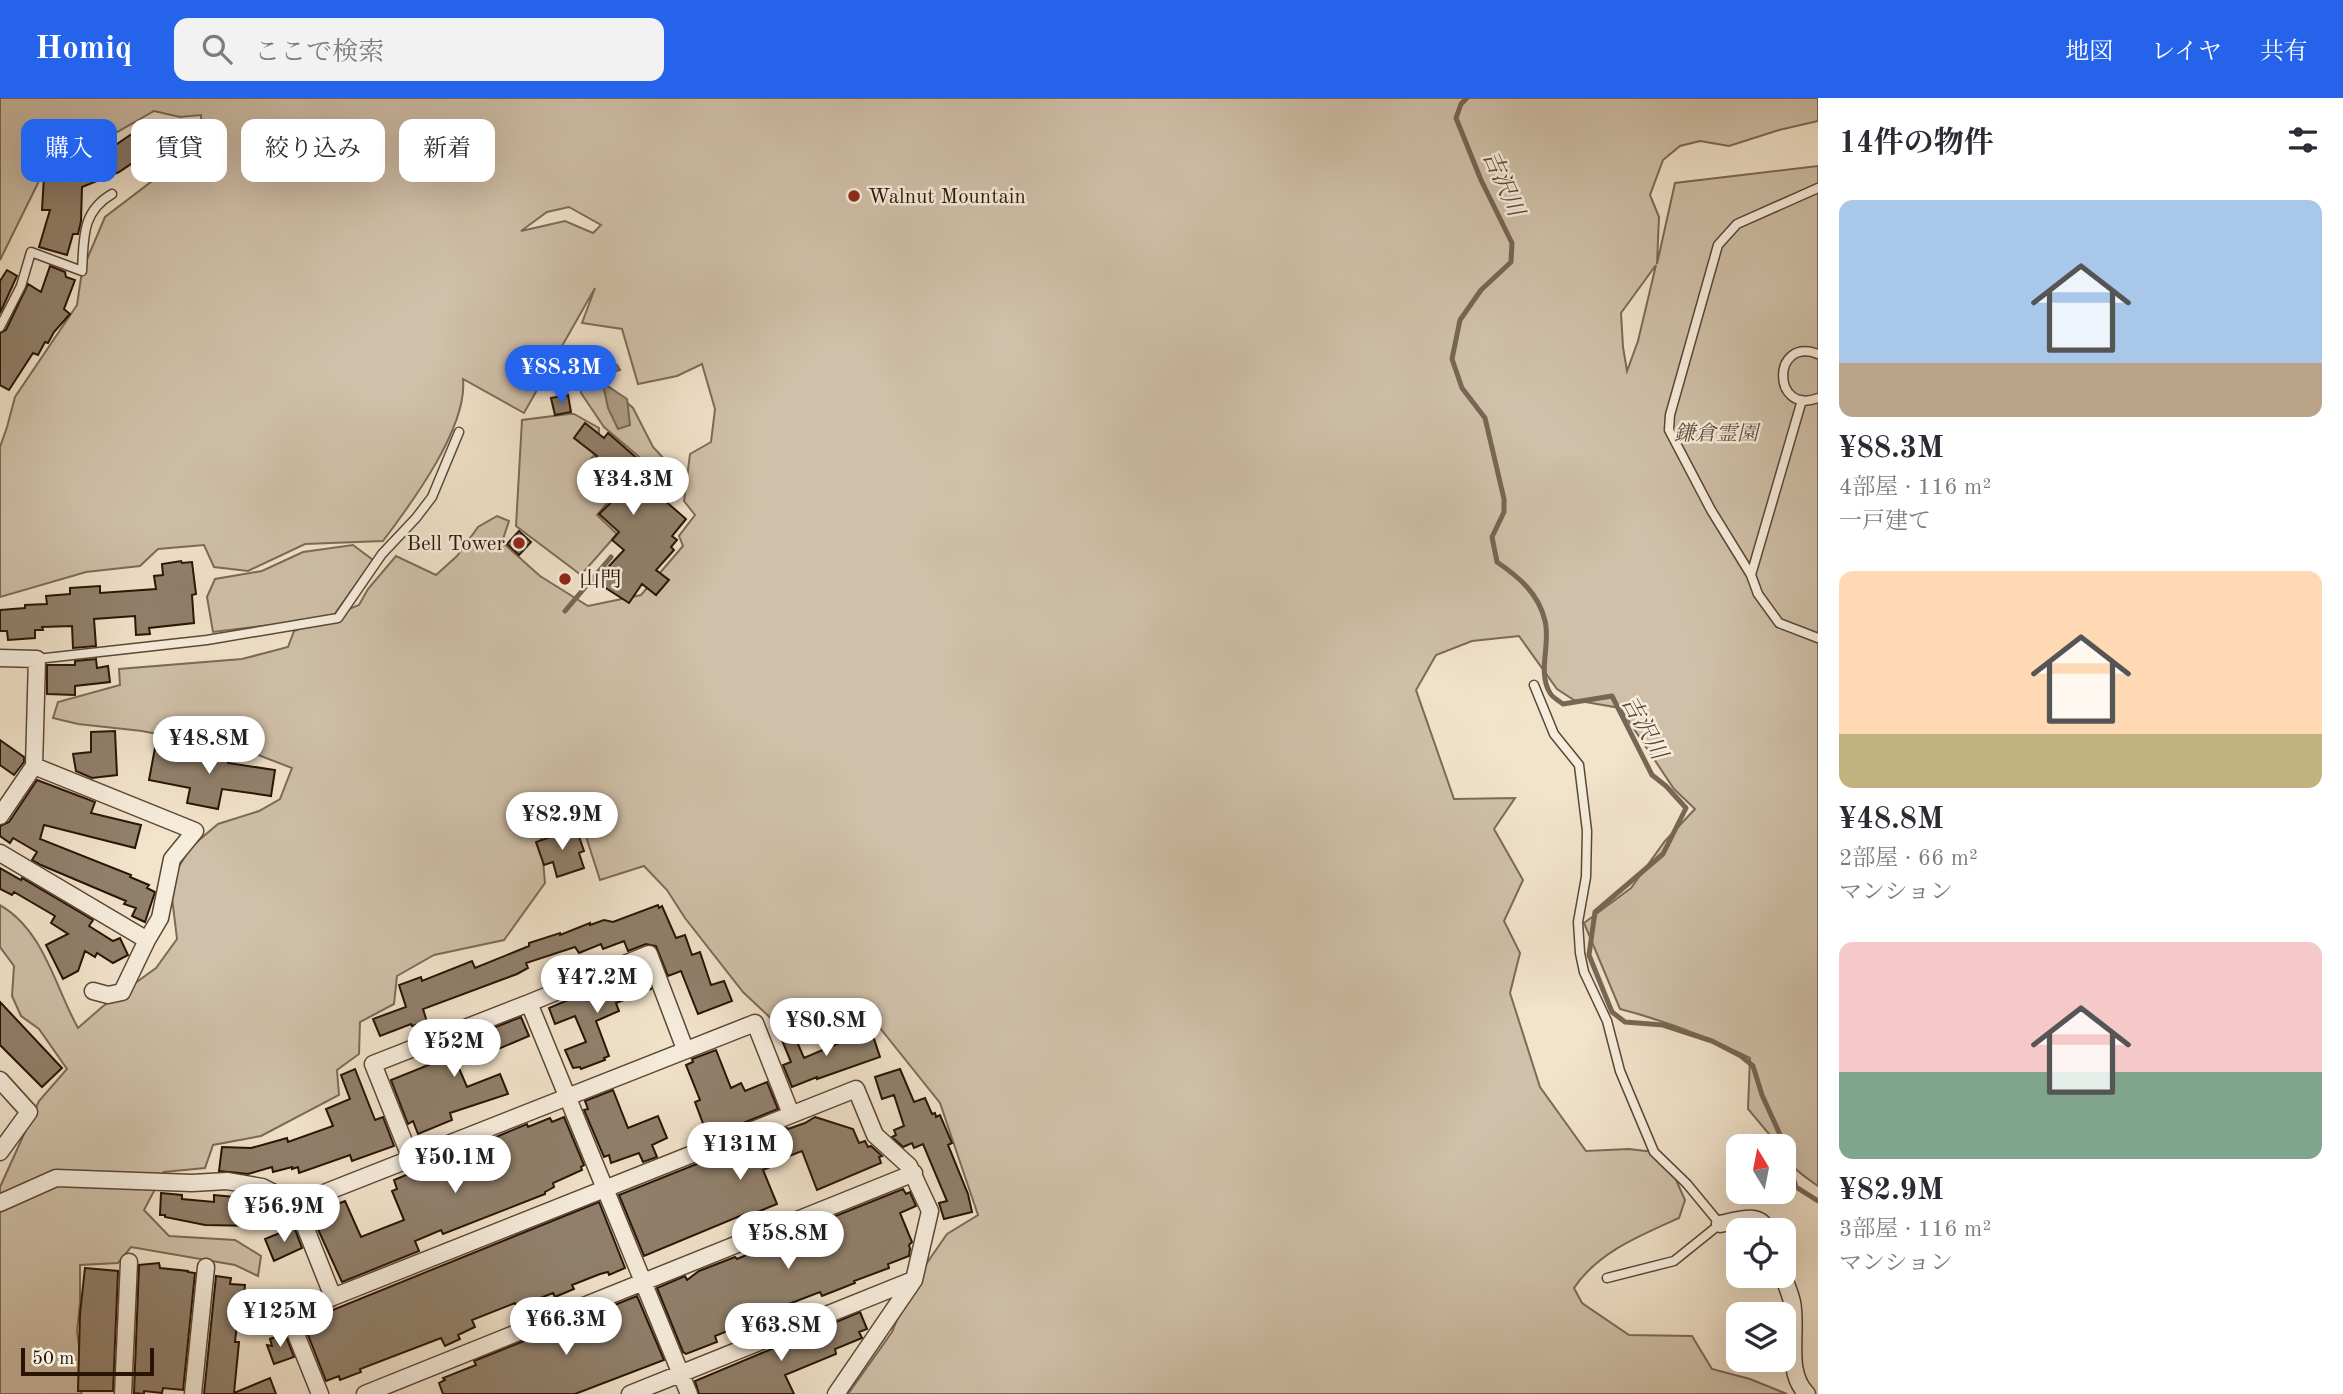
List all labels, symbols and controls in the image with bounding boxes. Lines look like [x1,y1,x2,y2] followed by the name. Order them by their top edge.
[174,18,664,81] search box
[198,30,236,68] icon: search
[35,33,132,66] text: Homiq
[254,40,384,66] text: ここで検索
[2065,41,2113,65] text: 地図
[2151,41,2222,65] text: レイヤ
[2260,41,2308,65] text: 共有
[21,119,117,182] chip: 購入
[131,119,227,182] chip: 賃貸
[241,119,385,182] chip: 絞り込み
[399,119,495,182] chip: 新着
[2284,121,2322,159] icon: filters
[1839,129,1994,159] text: 14件の物件
[1478,147,1530,223] water label: 吉沢川
[868,187,1026,208] place label: Walnut Mountain
[846,188,862,204] marker: Walnut Mountain
[2018,245,2144,371] icon: home
[504,345,618,405] pin: ¥88.3M
[521,356,601,379] text: ¥88.3M
[1674,422,1761,445] park label: 鎌倉霊園
[1839,434,1944,464] text: ¥88.3M
[576,458,690,517] pin: ¥34.3M
[593,468,673,491] text: ¥34.3M
[1839,476,1991,499] text: 4部屋 · 116 m²
[1839,510,1931,533] text: 一戸建て
[406,534,505,555] place label: Bell Tower
[511,535,527,551] marker: Bell Tower
[579,568,621,591] place label: 山門
[557,571,573,587] marker: 山門
[2018,616,2144,742] icon: home
[1617,691,1674,766] water label: 吉沢川
[152,716,266,776] pin: ¥48.8M
[169,727,249,750] text: ¥48.8M
[505,792,619,852] pin: ¥82.9M
[522,803,602,826] text: ¥82.9M
[1839,805,1944,835] text: ¥48.8M
[1839,847,1978,870] text: 2部屋 · 66 m²
[1839,881,1953,904] text: マンション
[540,956,654,1015] pin: ¥47.2M
[557,966,637,989] text: ¥47.2M
[2018,987,2144,1113] icon: home
[769,998,883,1058] pin: ¥80.8M
[786,1009,866,1032] text: ¥80.8M
[413,1020,495,1079] pin: ¥52M
[424,1030,484,1053] text: ¥52M
[691,1122,789,1182] pin: ¥131M
[703,1133,777,1156] text: ¥131M
[1726,1134,1796,1204] north arrow
[1726,1134,1796,1372] map controls
[398,1136,512,1195] pin: ¥50.1M
[415,1146,495,1169] text: ¥50.1M
[1839,1176,1944,1206] text: ¥82.9M
[227,1184,341,1244] pin: ¥56.9M
[244,1195,324,1218] text: ¥56.9M
[731,1212,845,1271] pin: ¥58.8M
[1726,1218,1796,1288] button: locate
[1839,1218,1991,1241] text: 3部屋 · 116 m²
[748,1222,828,1245] text: ¥58.8M
[1839,1252,1953,1275] text: マンション
[231,1290,329,1349] pin: ¥125M
[509,1298,623,1357] pin: ¥66.3M
[243,1300,317,1323] text: ¥125M
[1726,1302,1796,1372] button: layers
[724,1304,838,1363] pin: ¥63.8M
[526,1308,606,1331] text: ¥66.3M
[741,1314,821,1337] text: ¥63.8M
[21,1345,154,1377] scale bar
[32,1350,74,1369] text: 50 m

